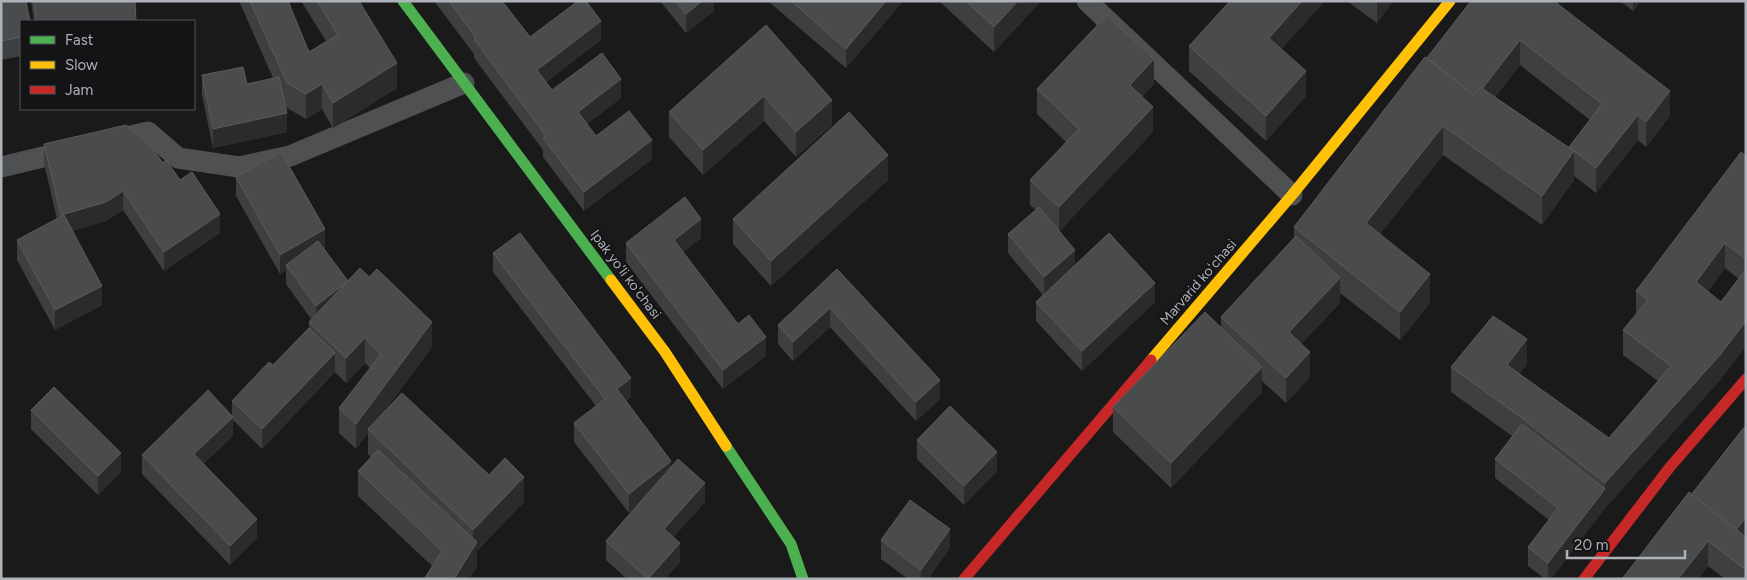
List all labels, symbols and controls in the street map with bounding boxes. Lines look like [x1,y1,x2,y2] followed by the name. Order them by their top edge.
[20,20,195,110] legend
[65,31,94,49] text: Fast
[65,56,98,74] text: Slow
[65,81,93,99] text: Jam
[587,226,665,322] street label: Ipak yo'li ko'chasi
[1157,236,1240,329] street label: Marvarid koʻchasi
[1567,528,1684,560] scale bar
[1574,536,1608,554] text: 20 m

